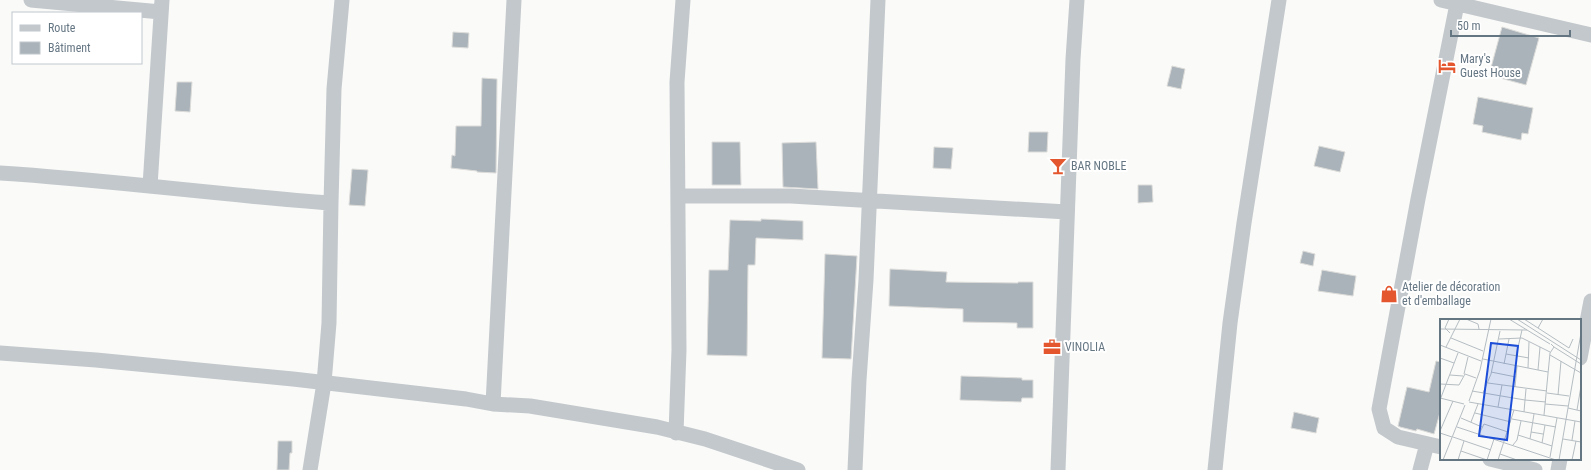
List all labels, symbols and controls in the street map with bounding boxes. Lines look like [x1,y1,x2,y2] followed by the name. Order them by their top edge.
[12,12,142,64] legend
[1451,12,1570,38] scale bar
[1457,19,1481,33] text: 50 m
[48,21,76,35] text: Route
[48,41,91,55] text: Bâtiment
[1460,52,1521,80] place label: Mary's Guest House
[1437,56,1457,76] hotel icon: Mary's Guest House
[1048,156,1068,176] bar icon: BAR NOBLE
[1071,159,1127,173] place label: BAR NOBLE
[1402,280,1501,308] place label: Atelier de décoration et d'emballage
[1379,284,1399,304] shop icon: Atelier de décoration et d'emballage
[1440,319,1581,460] inset map
[1042,337,1062,357] office icon: VINOLIA
[1065,340,1105,354] place label: VINOLIA

